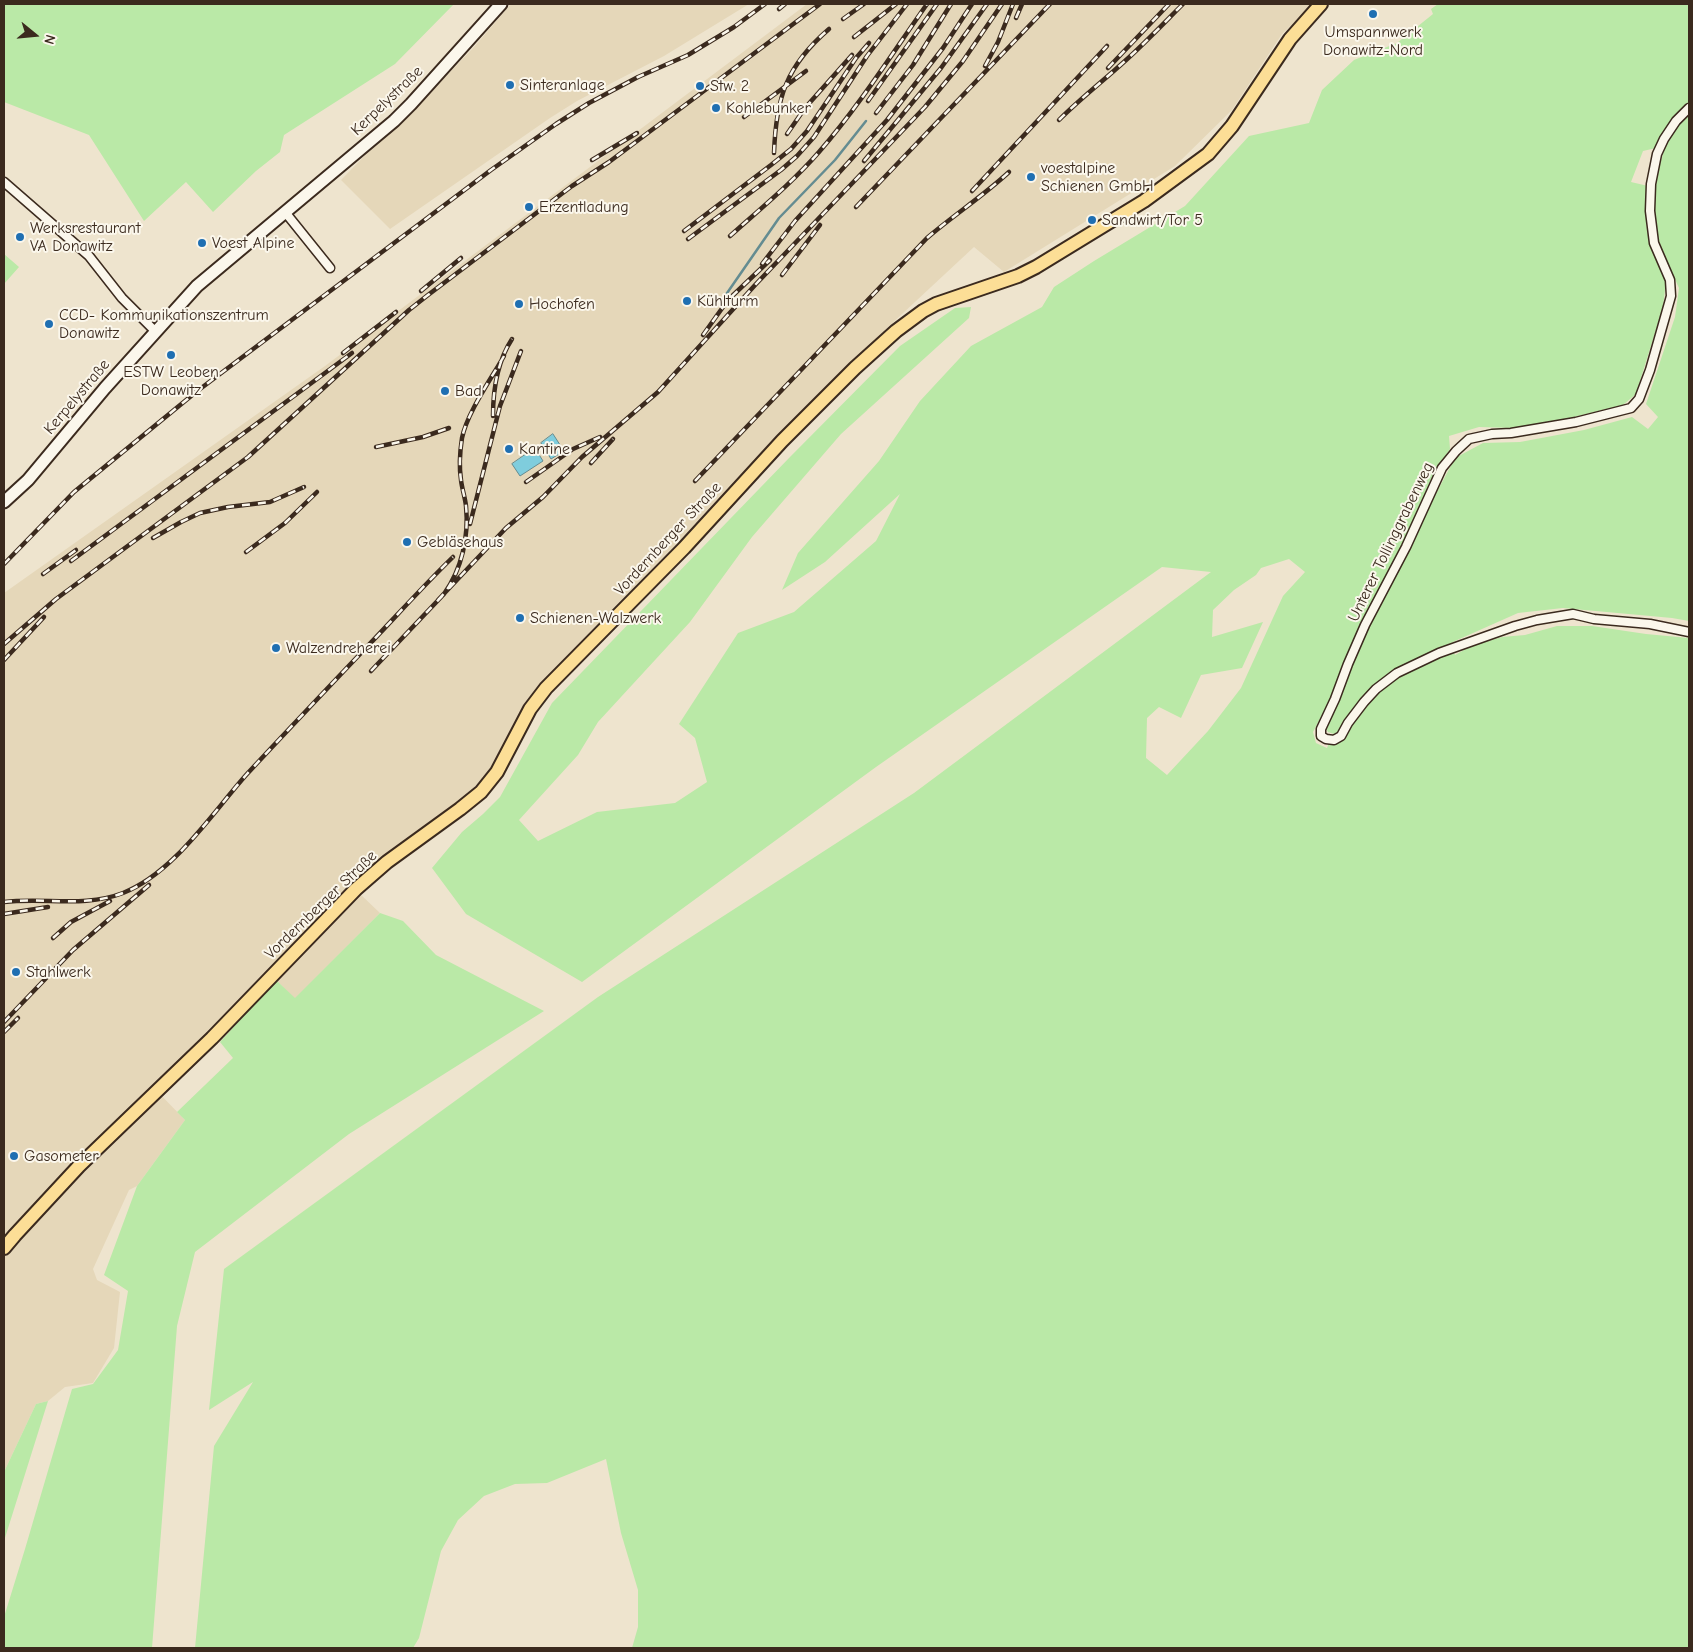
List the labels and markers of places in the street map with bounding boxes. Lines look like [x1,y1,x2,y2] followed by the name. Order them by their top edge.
[1367,8,1379,20] marker: Umspannwerk Donawitz-Nord
[1323,22,1423,60] place label: Umspannwerk Donawitz-Nord
[520,75,605,95] place label: Sinteranlage
[710,76,749,96] place label: Stw. 2
[504,79,516,91] marker: Sinteranlage
[694,80,706,92] marker: Stw. 2
[726,98,811,118] place label: Kohlebunker
[710,102,722,114] marker: Kohlebunker
[1041,158,1154,196] place label: voestalpine Schienen GmbH
[1025,171,1037,183] marker: voestalpine Schienen GmbH
[539,197,629,217] place label: Erzentladung
[523,201,535,213] marker: Erzentladung
[1102,210,1203,230] place label: Sandwirt/Tor 5
[1086,214,1098,226] marker: Sandwirt/Tor 5
[30,218,141,256] place label: Werksrestaurant VA Donawitz
[14,231,26,243] marker: Werksrestaurant VA Donawitz
[212,233,294,253] place label: Voest Alpine
[196,237,208,249] marker: Voest Alpine
[697,291,759,311] place label: Kühlturm
[529,294,595,314] place label: Hochofen
[681,295,693,307] marker: Kühlturm
[513,298,525,310] marker: Hochofen
[59,305,269,343] place label: CCD- Kommunikationszentrum Donawitz
[43,318,55,330] marker: CCD- Kommunikationszentrum Donawitz
[165,349,177,361] marker: ESTW Leoben Donawitz
[123,362,219,400] place label: ESTW Leoben Donawitz
[455,381,482,401] place label: Bad
[439,385,451,397] marker: Bad
[519,439,570,459] place label: Kantine
[503,443,515,455] marker: Kantine
[417,532,503,552] place label: Gebläsehaus
[401,536,413,548] marker: Gebläsehaus
[530,608,661,628] place label: Schienen-Walzwerk
[514,612,526,624] marker: Schienen-Walzwerk
[286,638,391,658] place label: Walzendreherei
[270,642,282,654] marker: Walzendreherei
[26,962,91,982] place label: Stahlwerk
[10,966,22,978] marker: Stahlwerk
[24,1146,99,1166] place label: Gasometer
[8,1150,20,1162] marker: Gasometer

